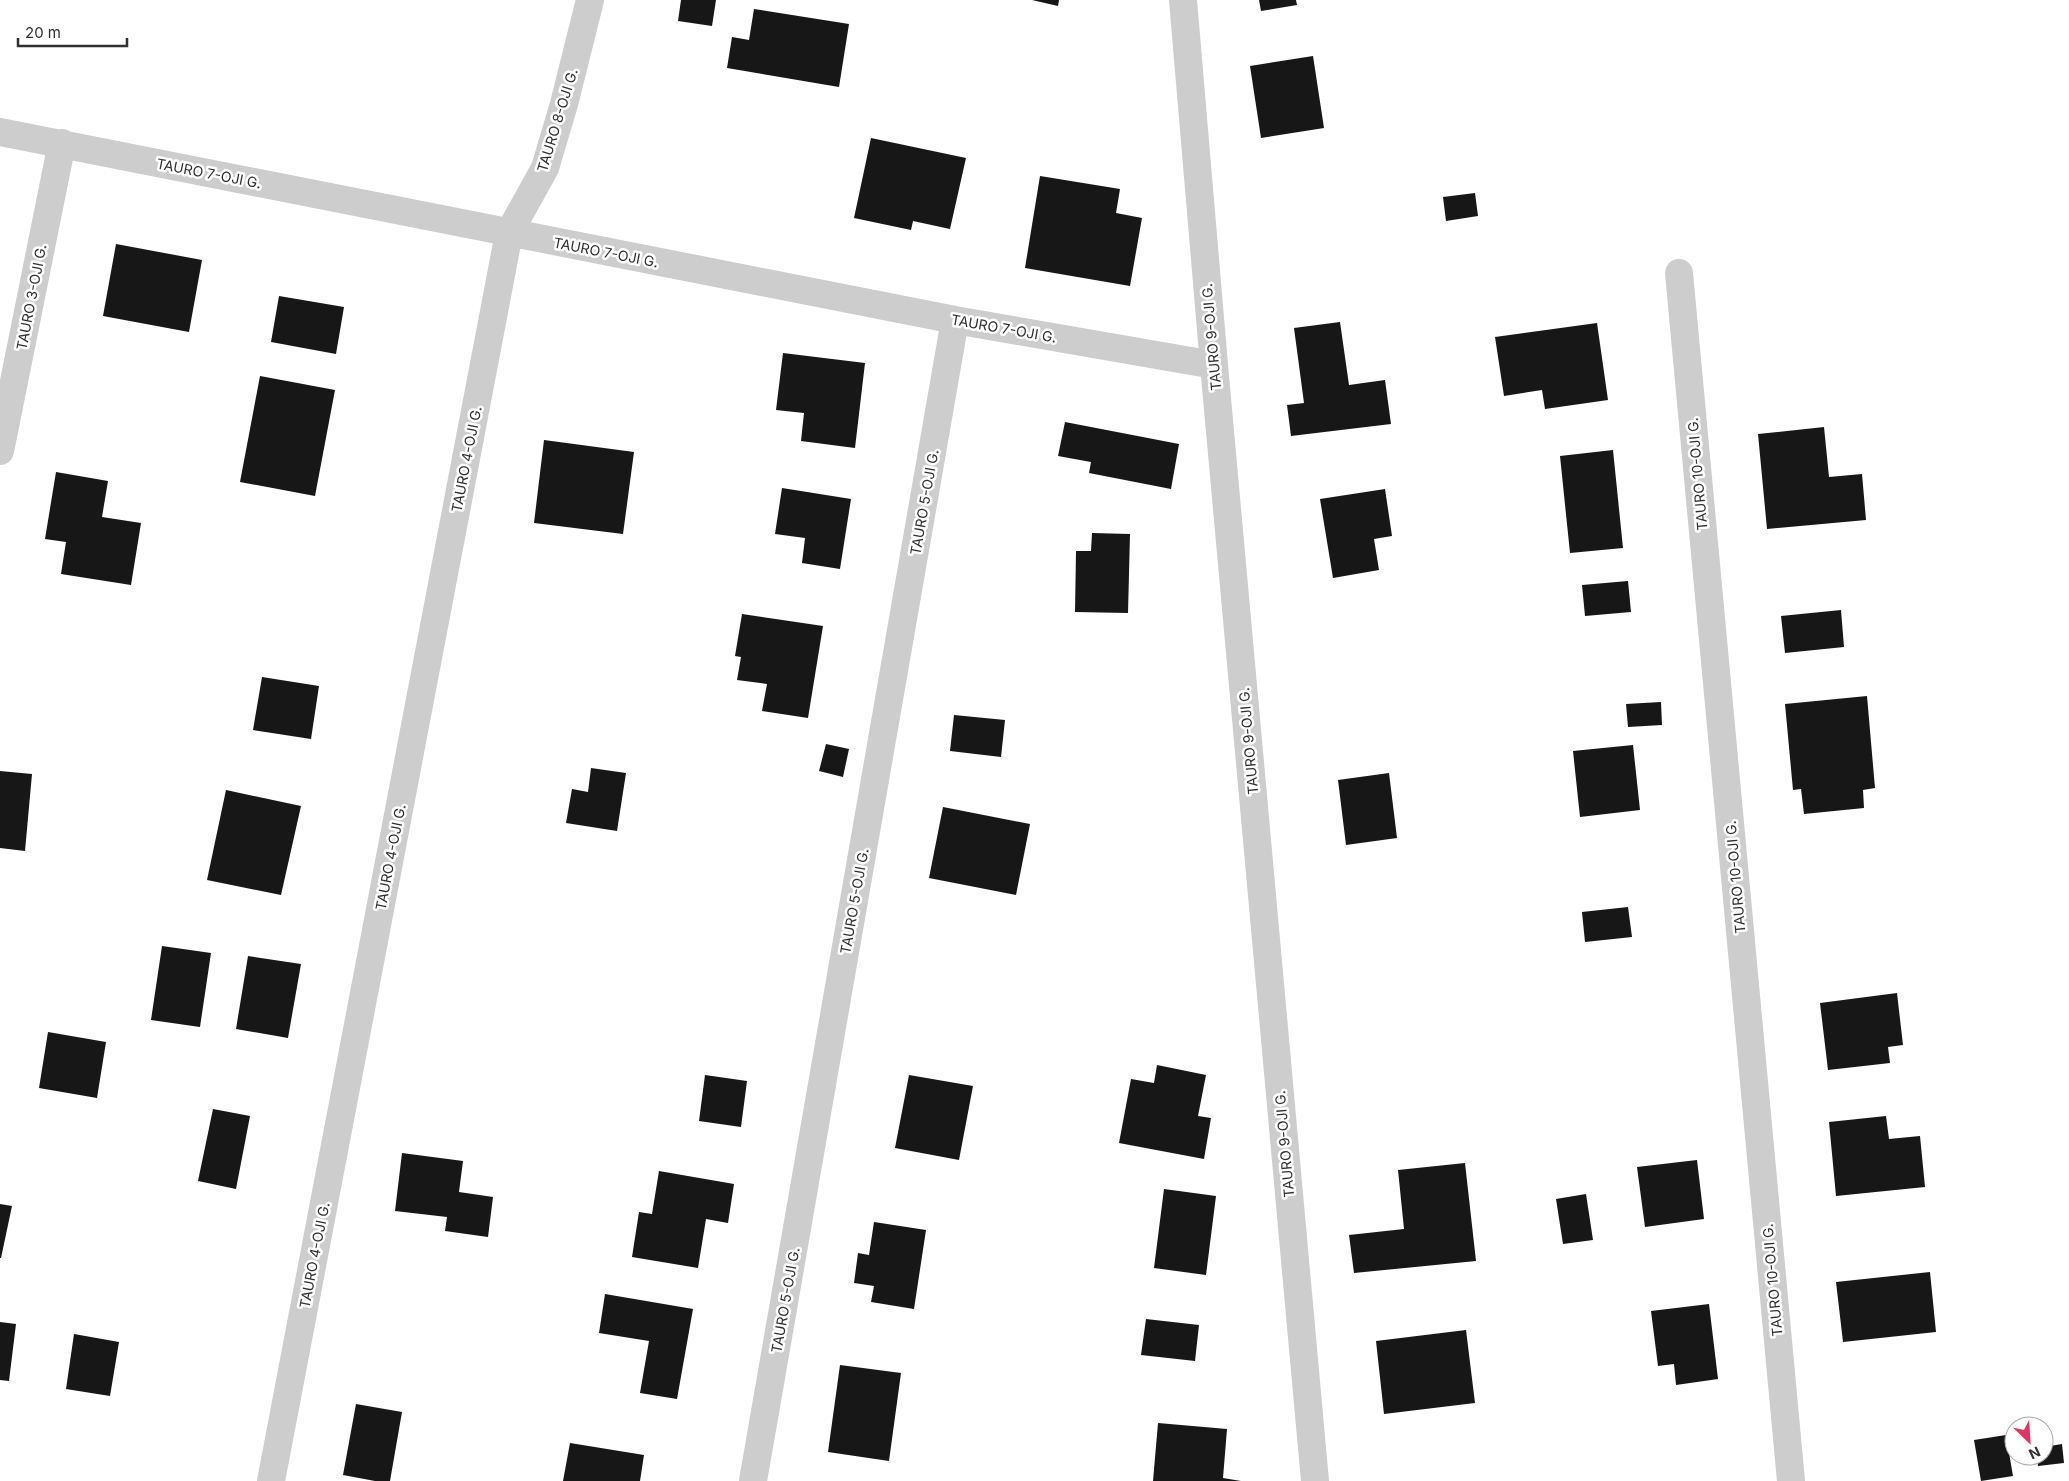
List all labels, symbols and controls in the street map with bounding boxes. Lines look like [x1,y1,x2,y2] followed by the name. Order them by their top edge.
[18,15,126,47] scale bar
[25,23,61,42] text: 20 m
[533,66,581,174] street label: TAURO 8-OJI G.
[155,154,263,192] street label: TAURO 7-OJI G.
[552,233,660,271] street label: TAURO 7-OJI G.
[12,243,50,351] street label: TAURO 3-OJI G.
[1198,283,1224,391] street label: TAURO 9-OJI G.
[950,310,1058,346] street label: TAURO 7-OJI G.
[447,405,485,513] street label: TAURO 4-OJI G.
[1684,417,1710,531] street label: TAURO 10-OJI G.
[906,448,942,556] street label: TAURO 5-OJI G.
[1235,687,1261,795] street label: TAURO 9-OJI G.
[371,803,409,911] street label: TAURO 4-OJI G.
[1722,820,1748,934] street label: TAURO 10-OJI G.
[836,847,872,955] street label: TAURO 5-OJI G.
[1271,1090,1297,1198] street label: TAURO 9-OJI G.
[295,1201,333,1309] street label: TAURO 4-OJI G.
[1759,1223,1785,1337] street label: TAURO 10-OJI G.
[767,1246,803,1354] street label: TAURO 5-OJI G.
[2004,1416,2054,1466] north arrow
[2026,1443,2043,1463] text: N

